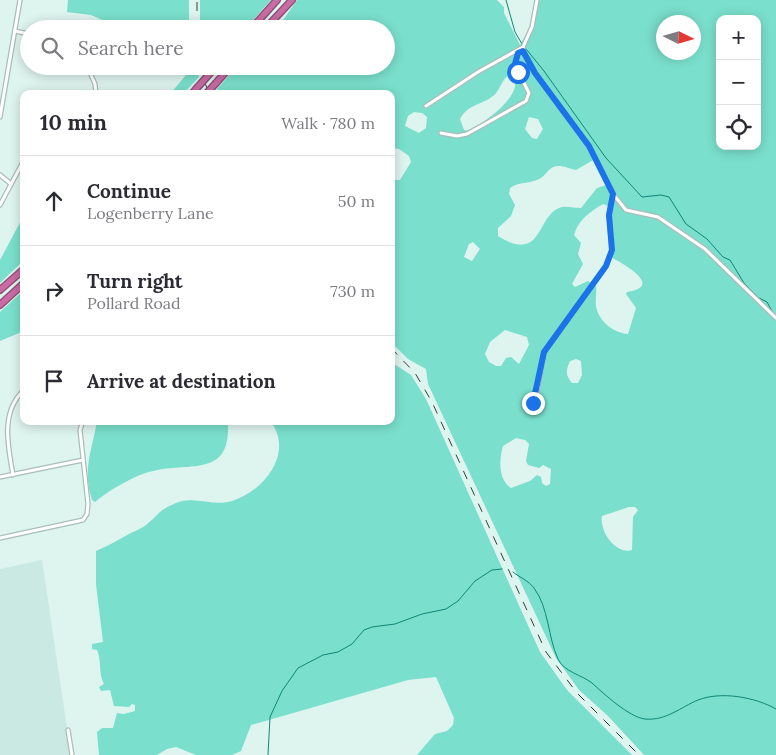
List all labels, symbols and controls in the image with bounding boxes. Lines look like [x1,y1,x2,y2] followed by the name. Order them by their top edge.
[656,15,701,60] north arrow
[716,15,761,150] map controls
[716,15,761,60] button: +
[20,20,395,75] search box
[38,34,66,62] icon: search
[78,36,184,60] text: Search here
[716,60,761,105] button: −
[507,61,530,84] route start
[716,105,761,150] button: locate
[40,109,107,136] text: 10 min
[281,113,375,133] text: Walk · 780 m
[87,179,171,203] text: Continue
[40,187,68,215] icon: ahead
[338,191,375,211] text: 50 m
[87,203,214,223] text: Logenberry Lane
[87,269,183,293] text: Turn right
[40,277,68,305] icon: right
[330,281,375,301] text: 730 m
[87,293,181,313] text: Pollard Road
[40,367,68,395] icon: arrive
[87,369,276,393] text: Arrive at destination
[522,392,545,415] route end

